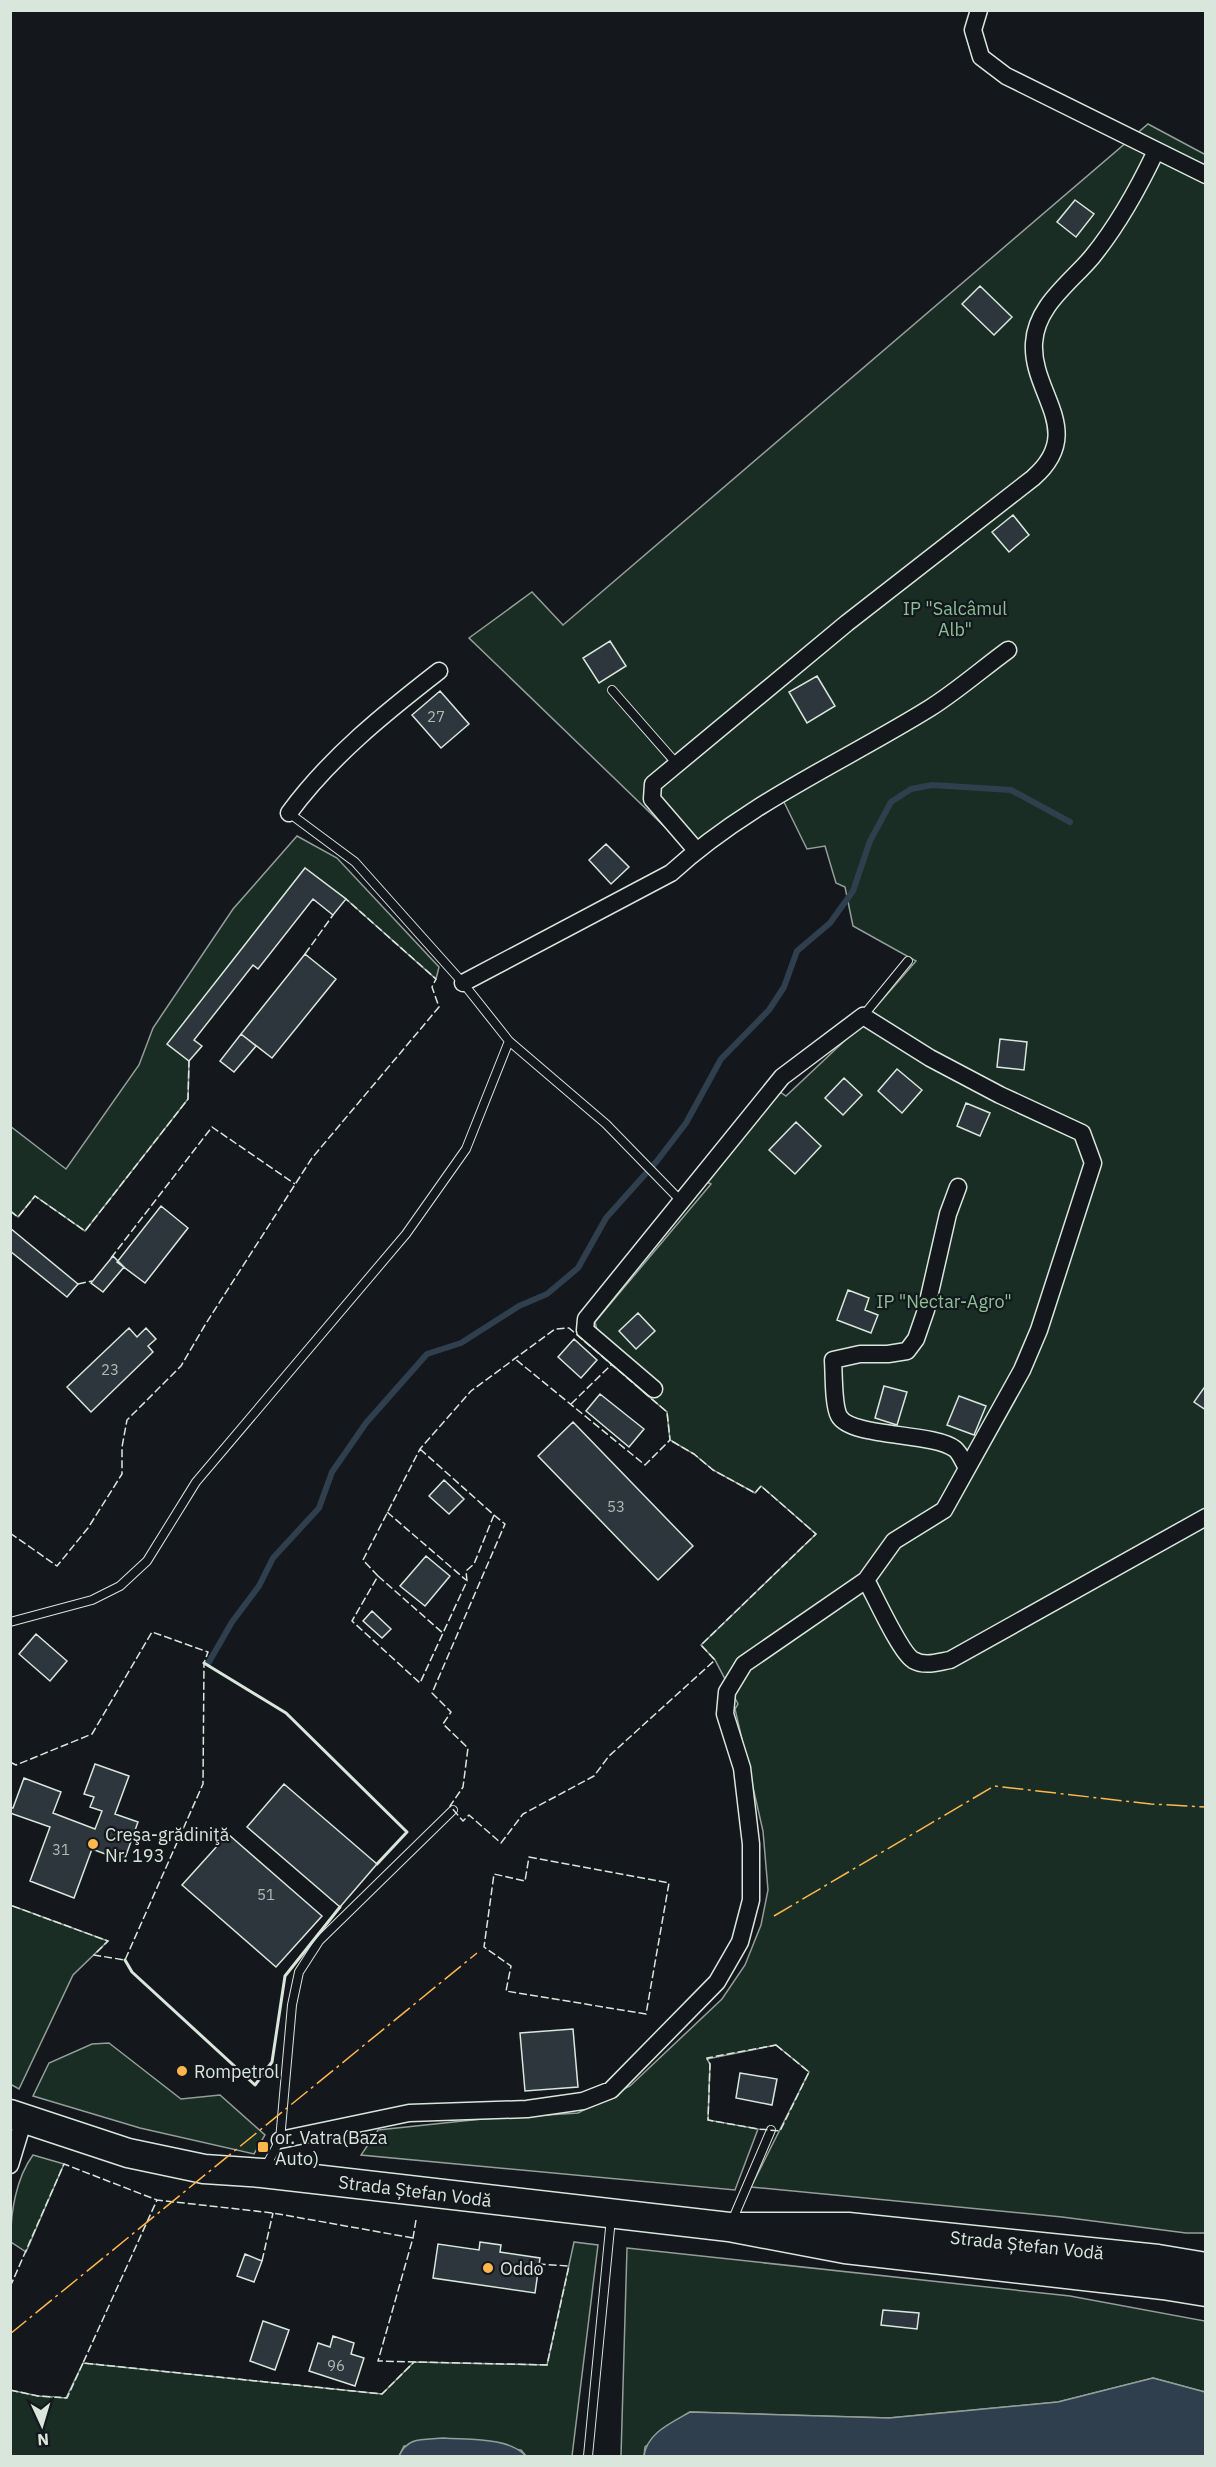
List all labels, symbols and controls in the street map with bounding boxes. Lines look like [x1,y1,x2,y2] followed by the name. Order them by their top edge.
[903,597,1007,641] park label: IP "Salcâmul Alb"
[427,707,445,726] house number: 27
[876,1290,1012,1313] park label: IP "Nectar-Agro"
[101,1360,119,1379] house number: 23
[607,1497,625,1516] house number: 53
[105,1823,230,1867] place label: Creşa-grădiniţă Nr. 193
[86,1837,100,1851] marker: Creşa-grădiniţă Nr. 193
[52,1840,70,1859] house number: 31
[257,1885,275,1904] house number: 51
[194,2060,279,2083] place label: Rompetrol
[175,2064,189,2078] marker: Rompetrol
[275,2126,388,2170] place label: or. Vatra(Baza Auto)
[256,2140,270,2154] marker: or. Vatra(Baza Auto)
[337,2170,493,2212] street label: Strada Ștefan Vodă
[949,2225,1105,2265] street label: Strada Ștefan Vodă
[500,2257,544,2280] place label: Oddo
[481,2261,495,2275] marker: Oddo
[327,2356,345,2375] house number: 96
[12,2395,72,2455] north arrow
[37,2430,50,2450] text: N

